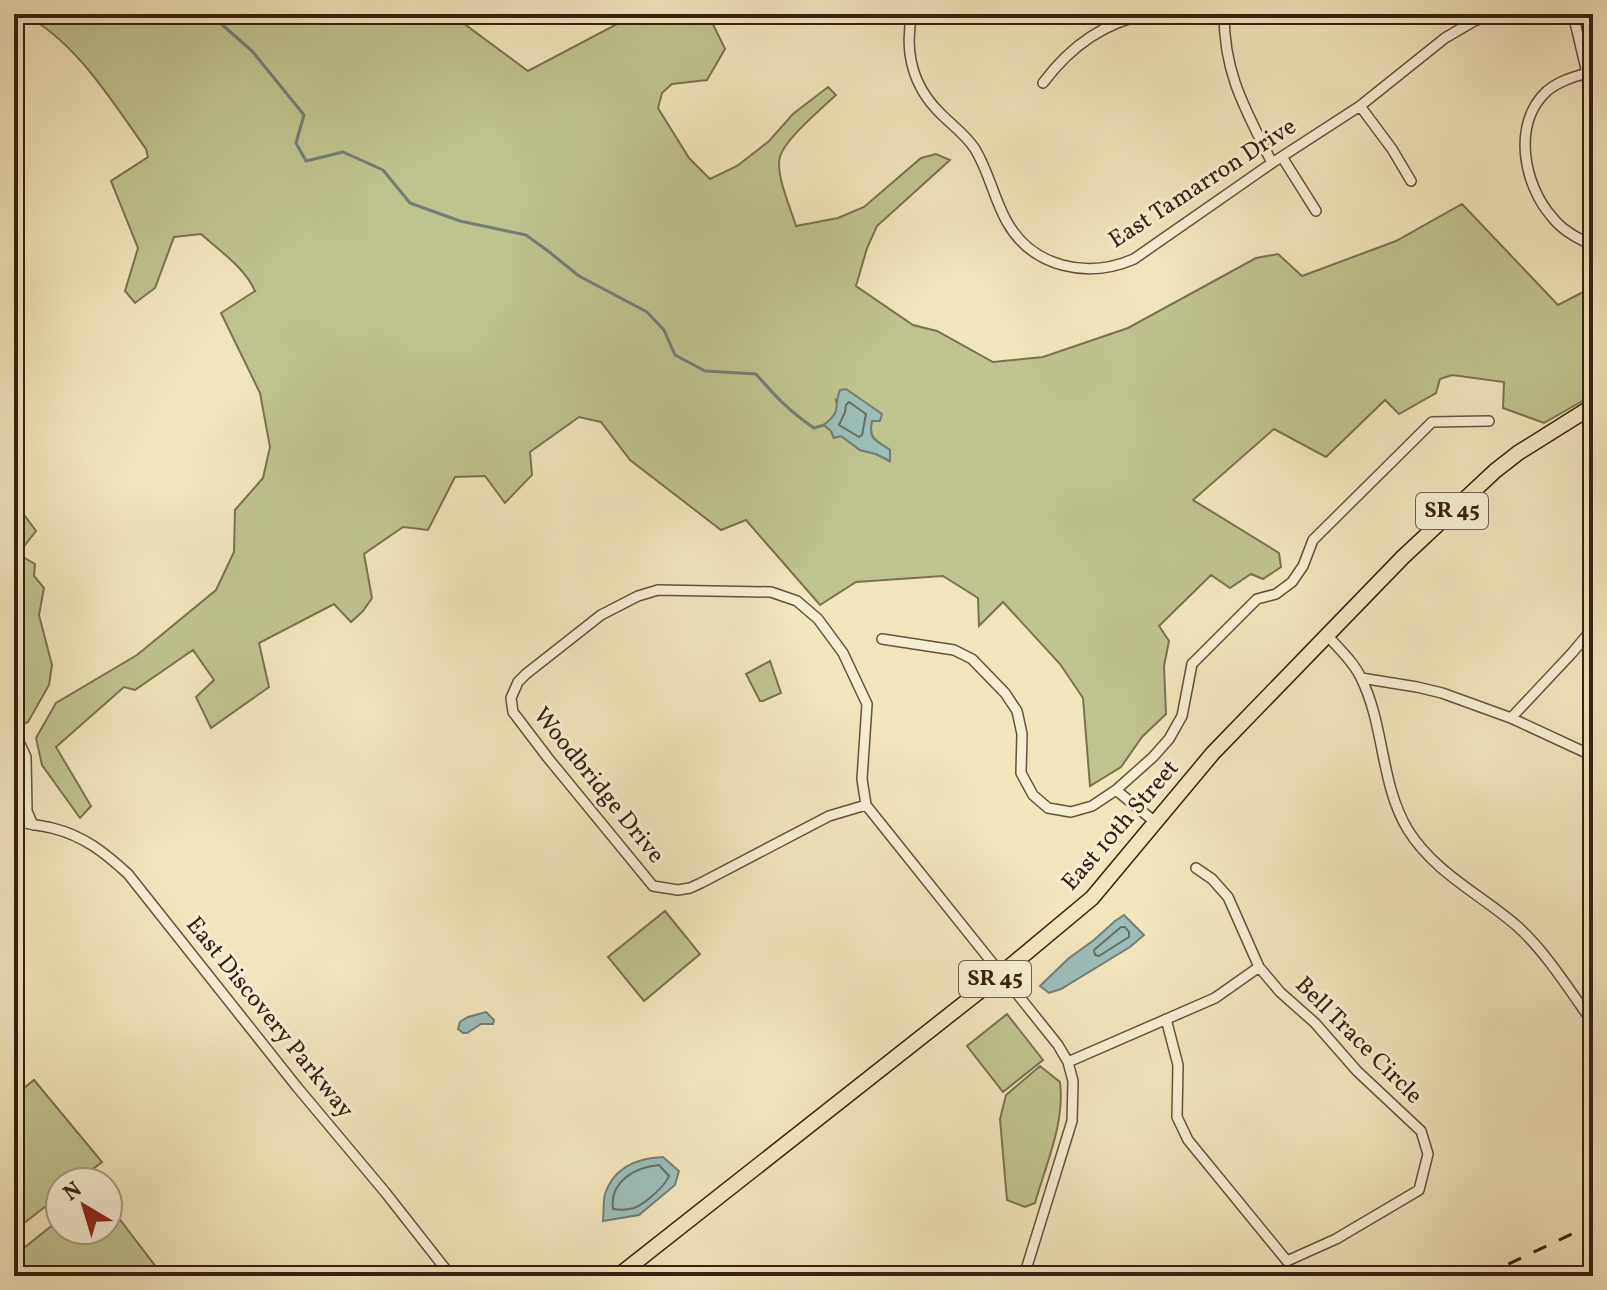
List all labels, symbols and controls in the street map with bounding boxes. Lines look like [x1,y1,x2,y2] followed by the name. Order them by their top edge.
[1103,111,1303,257] street label: East Tamarron Drive
[1416,493,1488,529] road number: SR 45
[524,701,672,871] street label: Woodbridge Drive
[1054,753,1188,899] street label: East 10th Street
[177,910,361,1126] street label: East Discovery Parkway
[959,961,1031,997] road number: SR 45
[1286,969,1430,1113] street label: Bell Trace Circle
[44,1166,124,1246] north arrow
[57,1175,89,1209] text: N

